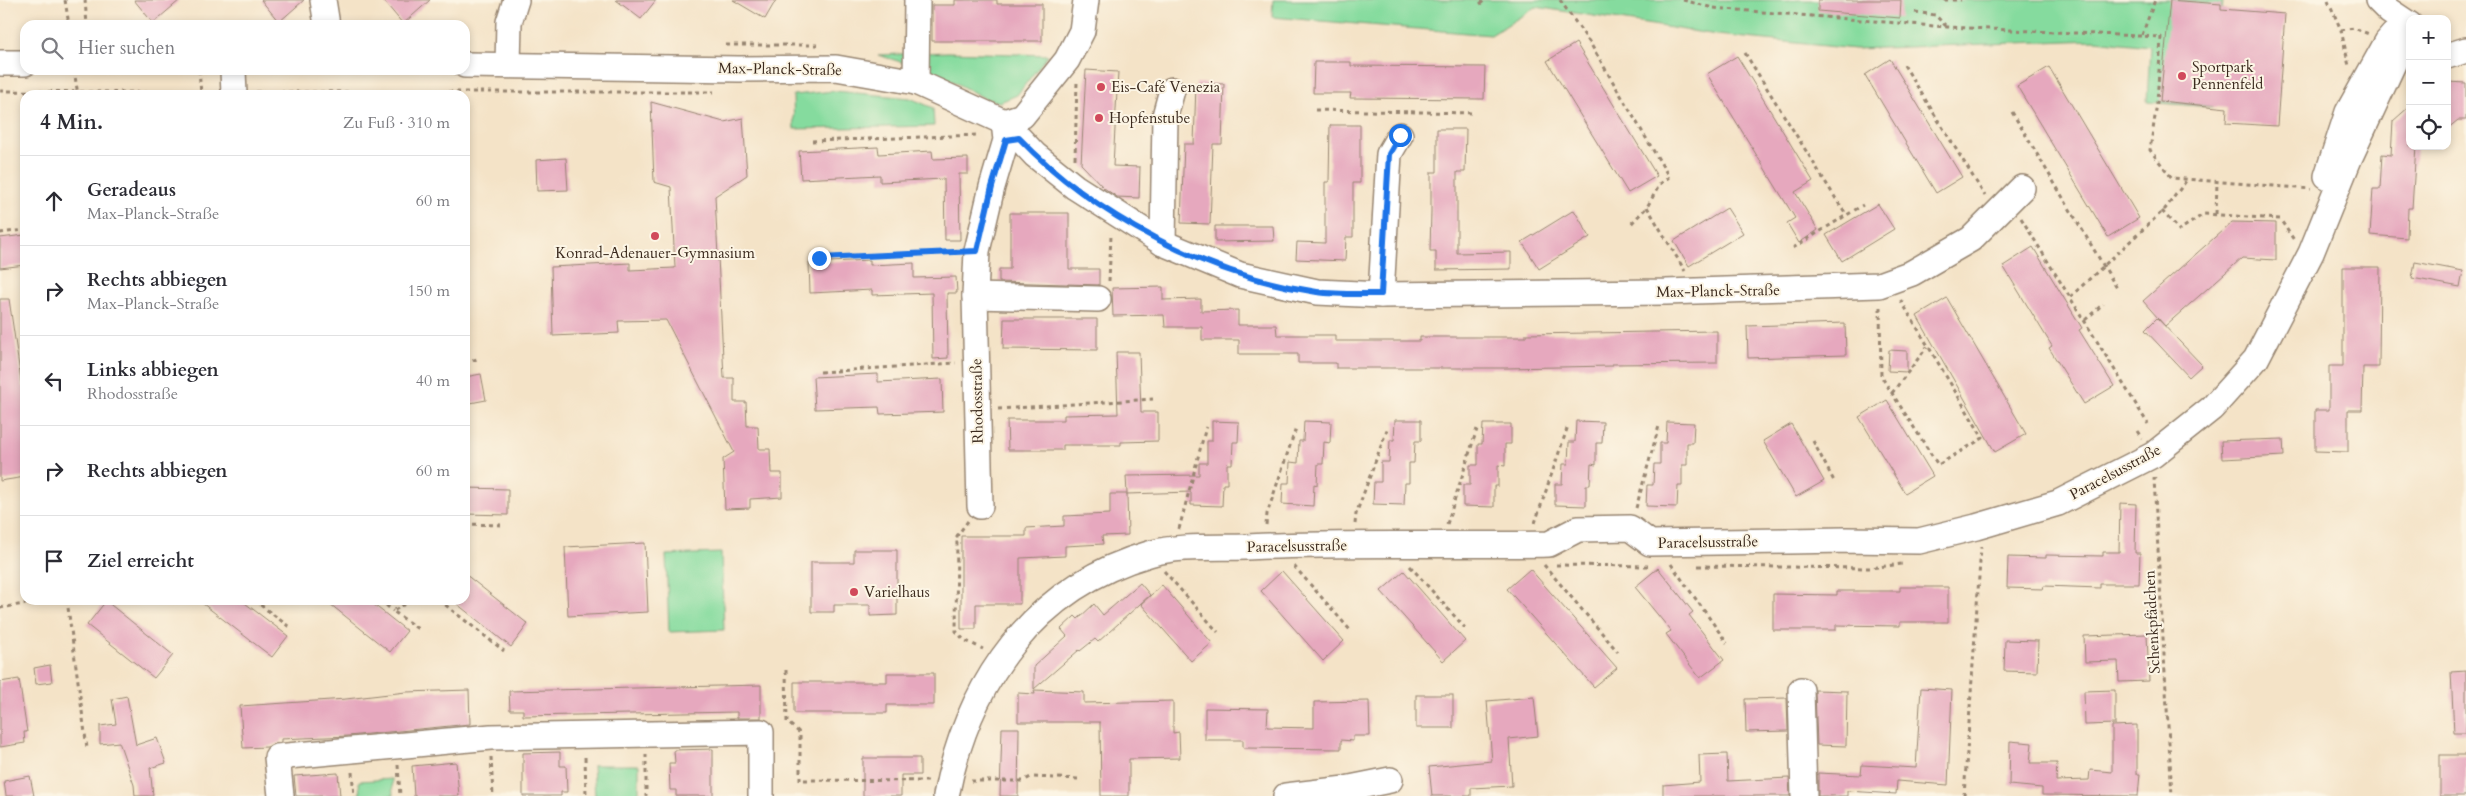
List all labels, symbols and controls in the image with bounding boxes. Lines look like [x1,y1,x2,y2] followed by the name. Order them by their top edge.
[2406,15,2451,150] map controls
[2406,15,2451,60] button: +
[20,20,470,75] search box
[38,34,66,62] icon: search
[78,35,175,61] text: Hier suchen
[2192,57,2263,94] place label: Sportpark Pennenfeld
[718,58,842,80] street label: Max-Planck-Straße
[2406,60,2451,105] button: −
[2176,70,2188,82] marker: Sportpark Pennenfeld
[1111,77,1221,97] place label: Eis-Café Venezia
[1095,81,1107,93] marker: Eis-Café Venezia
[2406,105,2451,150] button: locate
[40,108,103,137] text: 4 Min.
[1109,108,1191,128] place label: Hopfenstube
[343,112,450,134] text: Zu Fuß · 310 m
[1093,112,1105,124] marker: Hopfenstube
[1389,124,1412,147] route start
[87,177,176,203] text: Geradeaus
[40,187,68,215] icon: ahead
[416,190,450,212] text: 60 m
[87,203,219,225] text: Max-Planck-Straße
[649,230,661,242] marker: Konrad-Adenauer-Gymnasium
[555,243,755,263] place label: Konrad-Adenauer-Gymnasium
[808,247,831,270] route end
[87,267,228,293] text: Rechts abbiegen
[40,277,68,305] icon: right
[408,280,450,302] text: 150 m
[1656,280,1780,302] street label: Max-Planck-Straße
[87,293,219,315] text: Max-Planck-Straße
[87,357,219,383] text: Links abbiegen
[966,358,988,444] street label: Rhodosstraße
[40,367,68,395] icon: left
[416,370,450,392] text: 40 m
[87,383,178,405] text: Rhodosstraße
[2066,439,2164,504] street label: Paracelsusstraße
[40,457,68,485] icon: right
[87,458,228,484] text: Rechts abbiegen
[416,460,450,482] text: 60 m
[1658,531,1759,553] street label: Paracelsusstraße
[1247,535,1348,557] street label: Paracelsusstraße
[40,547,68,575] icon: arrive
[87,548,194,574] text: Ziel erreicht
[2139,569,2165,674] street label: Schenkpfädchen
[864,582,930,602] place label: Varielhaus
[848,586,860,598] marker: Varielhaus

